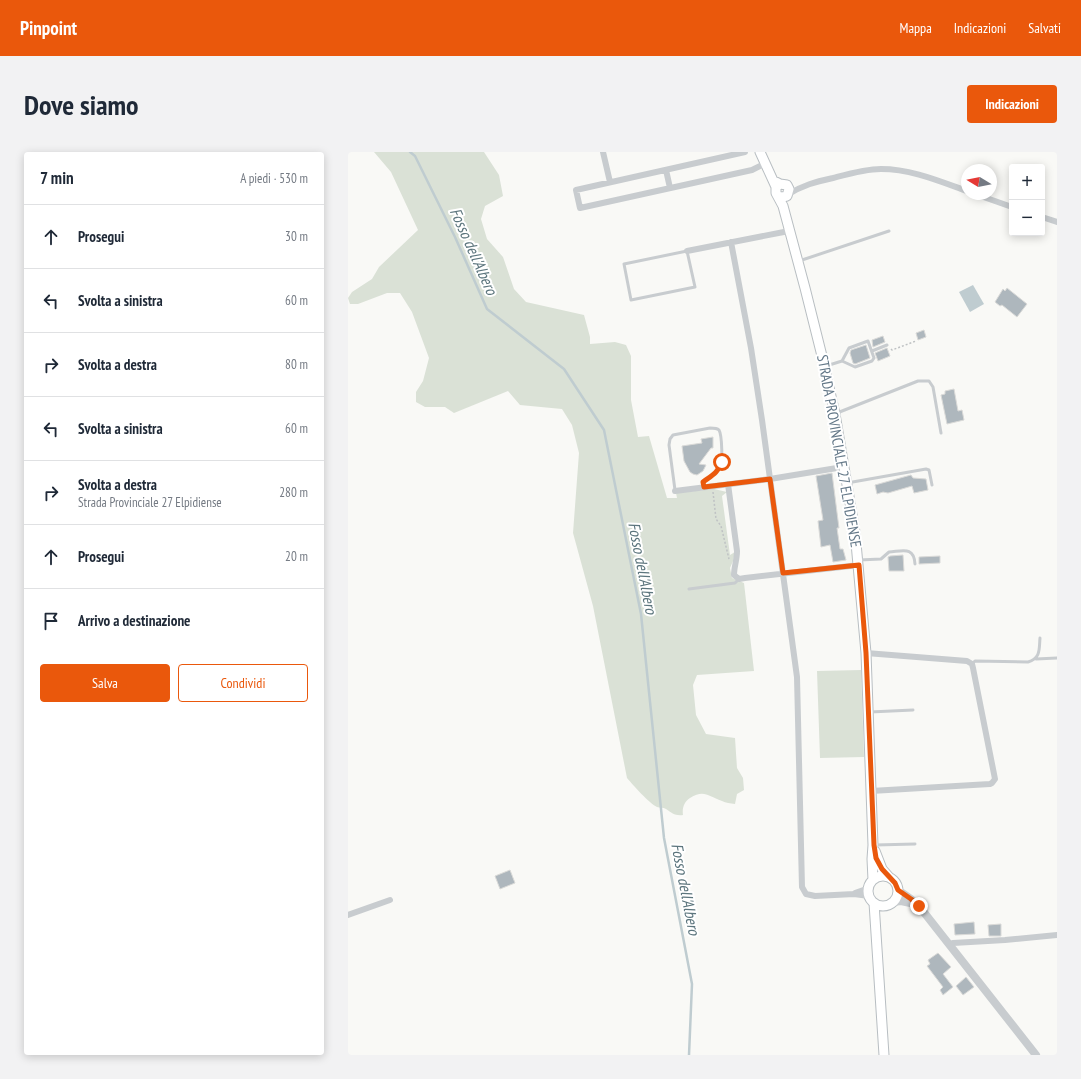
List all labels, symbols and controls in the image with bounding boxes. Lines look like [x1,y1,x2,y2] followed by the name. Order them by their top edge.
[20,16,77,40] text: Pinpoint
[900,19,932,37] text: Mappa
[954,19,1006,37] text: Indicazioni
[1028,19,1061,37] text: Salvati
[967,85,1057,123] button: Indicazioni
[24,86,139,123] text: Dove siamo
[961,164,997,200] north arrow
[1009,164,1045,236] map controls
[1009,164,1045,200] button: +
[40,167,74,189] text: 7 min
[240,170,308,187] text: A piedi · 530 m
[1009,200,1045,236] button: −
[446,204,503,299] water label: Fosso dell'Albero
[40,226,62,248] icon: ahead
[78,227,124,246] text: Prosegui
[285,228,308,245] text: 30 m
[40,290,62,312] icon: left
[78,291,163,310] text: Svolta a sinistra
[285,292,308,309] text: 60 m
[813,353,866,549] street label: STRADA PROVINCIALE 27 ELPIDIENSE
[40,354,62,376] icon: right
[78,355,157,374] text: Svolta a destra
[285,356,308,373] text: 80 m
[40,418,62,440] icon: left
[78,419,163,438] text: Svolta a sinistra
[285,420,308,437] text: 60 m
[713,453,731,471] route start
[78,475,157,494] text: Svolta a destra
[40,482,62,504] icon: right
[279,484,308,501] text: 280 m
[78,494,222,511] text: Strada Provinciale 27 Elpidiense
[624,520,662,617] water label: Fosso dell'Albero
[40,546,62,568] icon: ahead
[78,547,124,566] text: Prosegui
[285,548,308,565] text: 20 m
[40,610,62,632] icon: arrive
[78,611,191,630] text: Arrivo a destinazione
[40,664,170,702] button: Salva
[178,664,308,702] button: Condividi
[667,841,705,938] water label: Fosso dell'Albero
[910,897,928,915] route end

